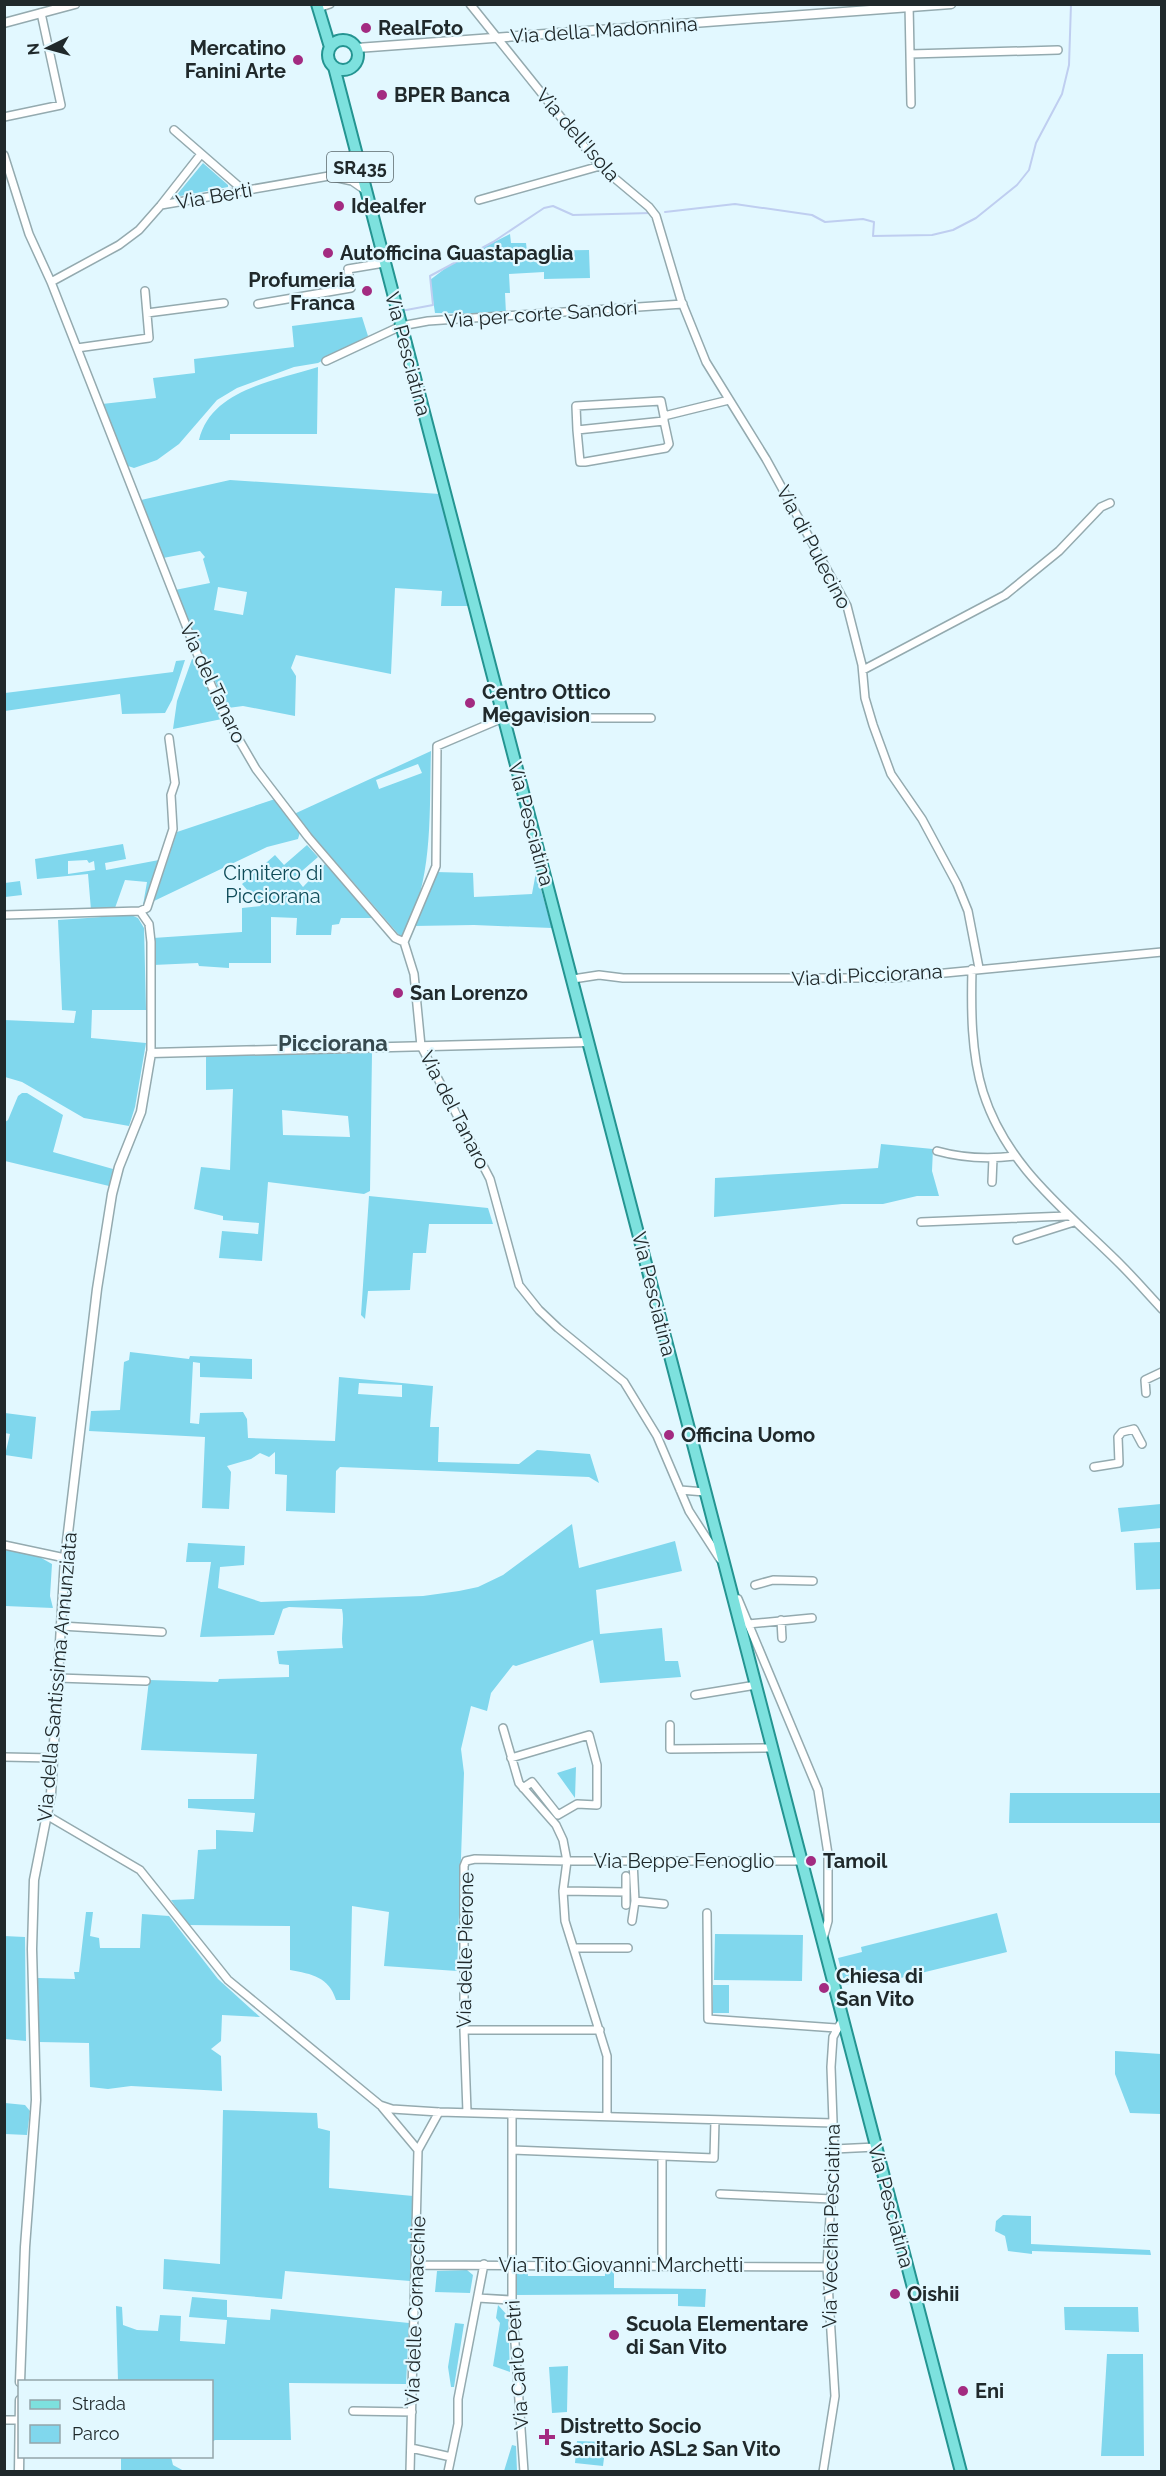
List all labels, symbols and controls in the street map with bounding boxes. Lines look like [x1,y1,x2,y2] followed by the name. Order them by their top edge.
[509,11,699,49] street label: Via della Madonnina
[378,16,463,40] place label: RealFoto
[18,18,78,78] north arrow
[359,21,373,35] marker: RealFoto
[185,36,286,83] place label: Mercatino Fanini Arte
[24,42,44,56] text: N
[291,53,305,67] marker: Mercatino Fanini Arte
[394,83,510,107] place label: BPER Banca
[531,84,625,186] street label: Via dell'Isola
[375,88,389,102] marker: BPER Banca
[327,152,393,182] road number: SR435
[174,177,254,215] street label: Via Berti
[351,194,426,218] place label: Idealfer
[332,199,346,213] marker: Idealfer
[340,241,574,265] place label: Autofficina Guastapaglia
[321,246,335,260] marker: Autofficina Guastapaglia
[248,268,355,315] place label: Profumeria Franca
[360,284,374,298] marker: Profumeria Franca
[380,289,436,419] street label: Via Pesciatina
[444,295,638,333] street label: Via per corte Sandori
[771,481,857,613] street label: Via di Pulecino
[175,619,251,747] street label: Via del Tanaro
[482,680,611,727] place label: Centro Ottico Megavision
[463,696,477,710] marker: Centro Ottico Megavision
[503,759,559,889] street label: Via Pesciatina
[223,861,323,908] park label: Cimitero di Picciorana
[791,959,943,991] street label: Via di Picciorana
[410,981,528,1005] place label: San Lorenzo
[391,986,405,1000] marker: San Lorenzo
[278,1030,388,1056] district label: Picciorana
[415,1047,495,1173] street label: Via del Tanaro
[627,1229,681,1359] street label: Via Pesciatina
[681,1423,815,1447] place label: Officina Uomo
[662,1428,676,1442] marker: Officina Uomo
[32,1531,82,1823] street label: Via della Santissima Annunziata
[593,1849,775,1873] street label: Via Beppe Fenoglio
[823,1849,888,1873] place label: Tamoil
[804,1854,818,1868] marker: Tamoil
[452,1871,478,2028] street label: Via delle Pierone
[836,1964,923,2011] place label: Chiesa di San Vito
[817,1981,831,1995] marker: Chiesa di San Vito
[817,2124,845,2328] street label: Via Vecchia Pesciatina
[863,2141,919,2271] street label: Via Pesciatina
[400,2215,430,2407] street label: Via delle Cornacchie
[499,2253,743,2277] street label: Via Tito Giovanni Marchetti
[907,2282,959,2306] place label: Oishii
[888,2287,902,2301] marker: Oishii
[500,2299,534,2431] street label: Via Carlo Petri
[626,2312,808,2359] place label: Scuola Elementare di San Vito
[607,2328,621,2342] marker: Scuola Elementare di San Vito
[975,2379,1004,2403] place label: Eni
[18,2380,213,2458] legend
[956,2384,970,2398] marker: Eni
[72,2393,126,2414] text: Strada
[560,2414,781,2461] place label: Distretto Socio Sanitario ASL2 San Vito
[72,2423,120,2444] text: Parco
[538,2428,556,2446] marker: Distretto Socio Sanitario ASL2 San Vito

